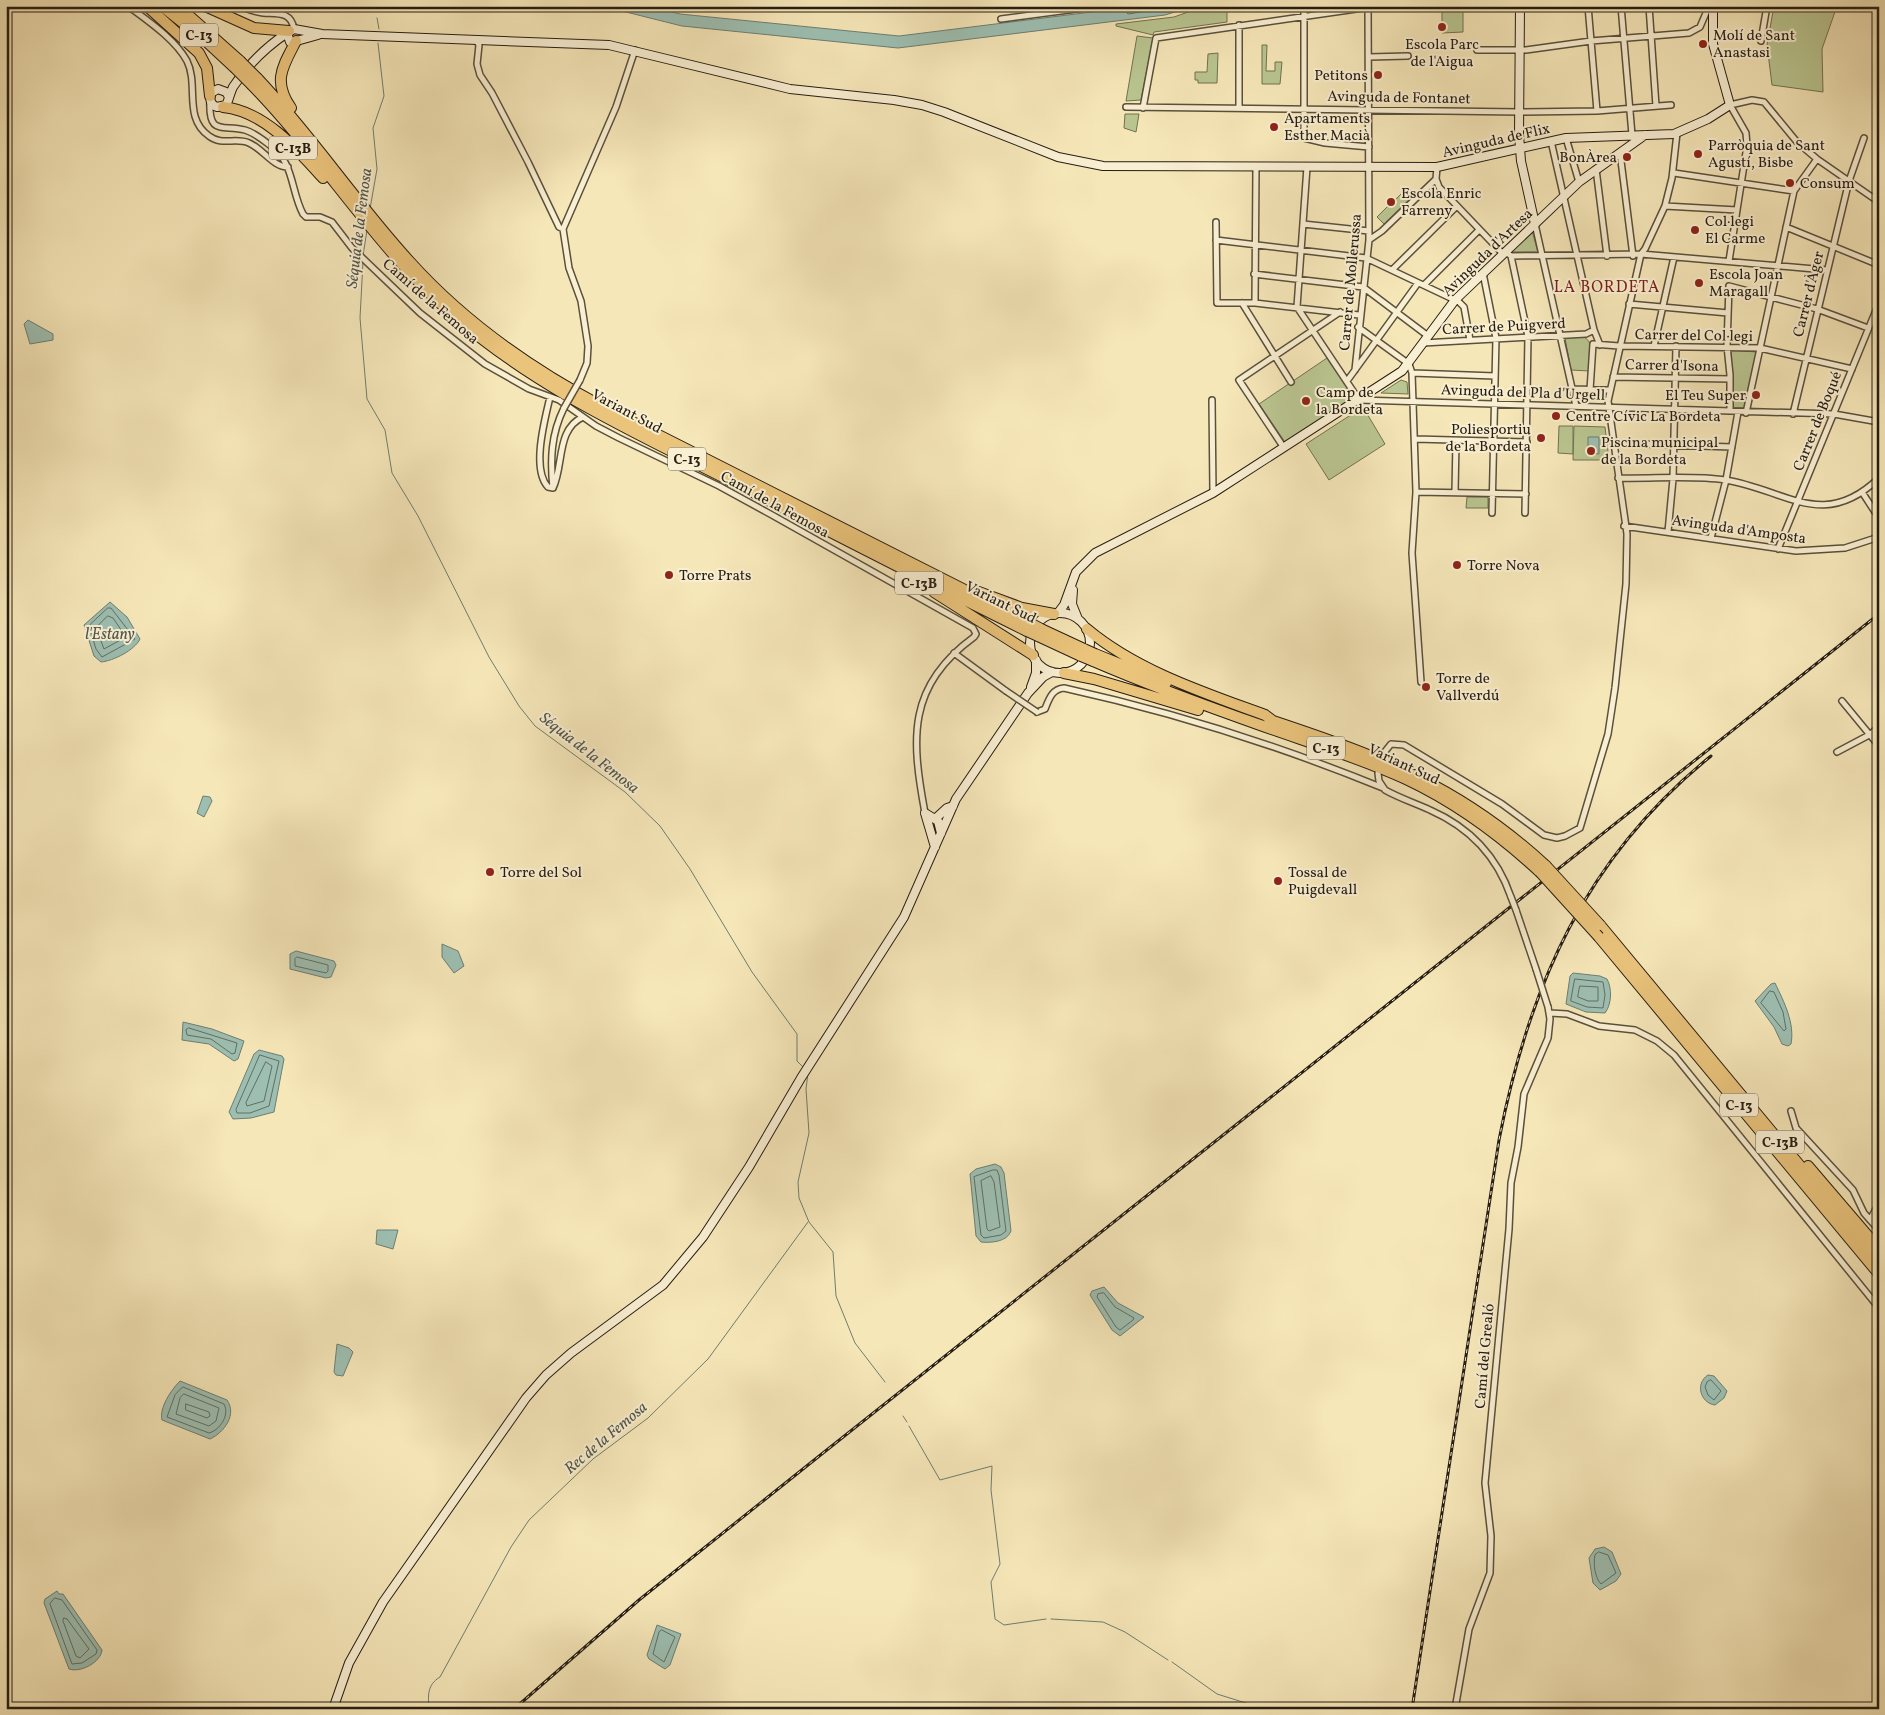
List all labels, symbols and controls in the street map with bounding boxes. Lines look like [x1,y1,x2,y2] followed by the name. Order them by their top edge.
[1436,21,1448,33] marker: Escola Parc de l'Aigua
[180,24,218,46] road number: C-13
[1713,26,1795,64] place label: Molí de Sant Anastasi
[1405,35,1479,73] place label: Escola Parc de l'Aigua
[1697,38,1709,50] marker: Molí de Sant Anastasi
[1314,66,1368,87] place label: Petitons
[1372,69,1384,81] marker: Petitons
[1327,87,1471,110] street label: Avinguda de Fontanet
[1284,109,1370,147] place label: Apartaments Esther Macià
[1440,119,1552,164] street label: Avinguda de Flix
[1268,121,1280,133] marker: Apartaments Esther Macià
[269,136,317,160] road number: C-13B
[1708,136,1825,174] place label: Parròquia de Sant Agustí, Bisbe
[1559,148,1617,169] place label: BonÀrea
[1692,148,1704,160] marker: Parròquia de Sant Agustí, Bisbe
[1621,151,1633,163] marker: BonÀrea
[342,167,378,290] water label: Séquia de la Femosa
[1800,174,1855,195] place label: Consum
[1784,177,1796,189] marker: Consum
[1401,184,1482,222] place label: Escola Enric Farreny
[1385,196,1397,208] marker: Escola Enric Farreny
[1438,204,1538,302] street label: Avinguda d'Artesa
[1705,212,1765,250] place label: Col·legi El Carme
[1335,213,1368,352] street label: Carrer de Mollerussa
[1689,224,1701,236] marker: Col·legi El Carme
[1789,249,1830,339] street label: Carrer d'Àger
[377,254,483,350] street label: Camí de la Femosa
[1709,265,1783,303] place label: Escola Joan Maragall
[1554,277,1660,299] district label: LA BORDETA
[1693,277,1705,289] marker: Escola Joan Maragall
[1442,314,1566,341] street label: Carrer de Puigverd
[1635,325,1753,348] street label: Carrer del Col·legi
[1625,355,1719,378] street label: Carrer d'Isona
[1789,369,1848,475] street label: Carrer de Boqué
[1440,380,1605,407] street label: Avinguda del Pla d'Urgell
[1316,383,1383,421] place label: Camp de la Bordeta
[587,385,665,440] street label: Variant Sud
[1665,386,1746,407] place label: El Teu Super
[1750,389,1762,401] marker: El Teu Super
[1300,395,1312,407] marker: Camp de la Bordeta
[1566,407,1721,428] place label: Centre Cívic La Bordeta
[1550,410,1562,422] marker: Centre Cívic La Bordeta
[1446,420,1531,458] place label: Poliesportiu de la Bordeta
[1535,432,1547,444] marker: Poliesportiu de la Bordeta
[1601,433,1718,471] place label: Piscina municipal de la Bordeta
[1585,445,1597,457] marker: Piscina municipal de la Bordeta
[668,448,706,470] road number: C-13
[716,467,833,544] street label: Camí de la Femosa
[1670,511,1807,550] street label: Avinguda d'Amposta
[1467,556,1540,577] place label: Torre Nova
[1451,559,1463,571] marker: Torre Nova
[679,566,751,587] place label: Torre Prats
[663,569,675,581] marker: Torre Prats
[895,572,943,594] road number: C-13B
[961,577,1040,630] street label: Variant Sud
[85,624,135,646] water label: l'Estany
[1436,669,1499,707] place label: Torre de Vallverdú
[1420,681,1432,693] marker: Torre de Vallverdú
[534,708,643,800] water label: Séquia de la Femosa
[1307,736,1345,760] road number: C-13
[1364,740,1443,791] street label: Variant Sud
[500,863,582,884] place label: Torre del Sol
[1288,863,1357,901] place label: Tossal de Puigdevall
[484,866,496,878] marker: Torre del Sol
[1272,875,1284,887] marker: Tossal de Puigdevall
[1720,1094,1758,1116] road number: C-13
[1756,1130,1804,1154] road number: C-13B
[1470,1303,1501,1410] street label: Camí del Grealó
[560,1397,653,1480] water label: Rec de la Femosa

